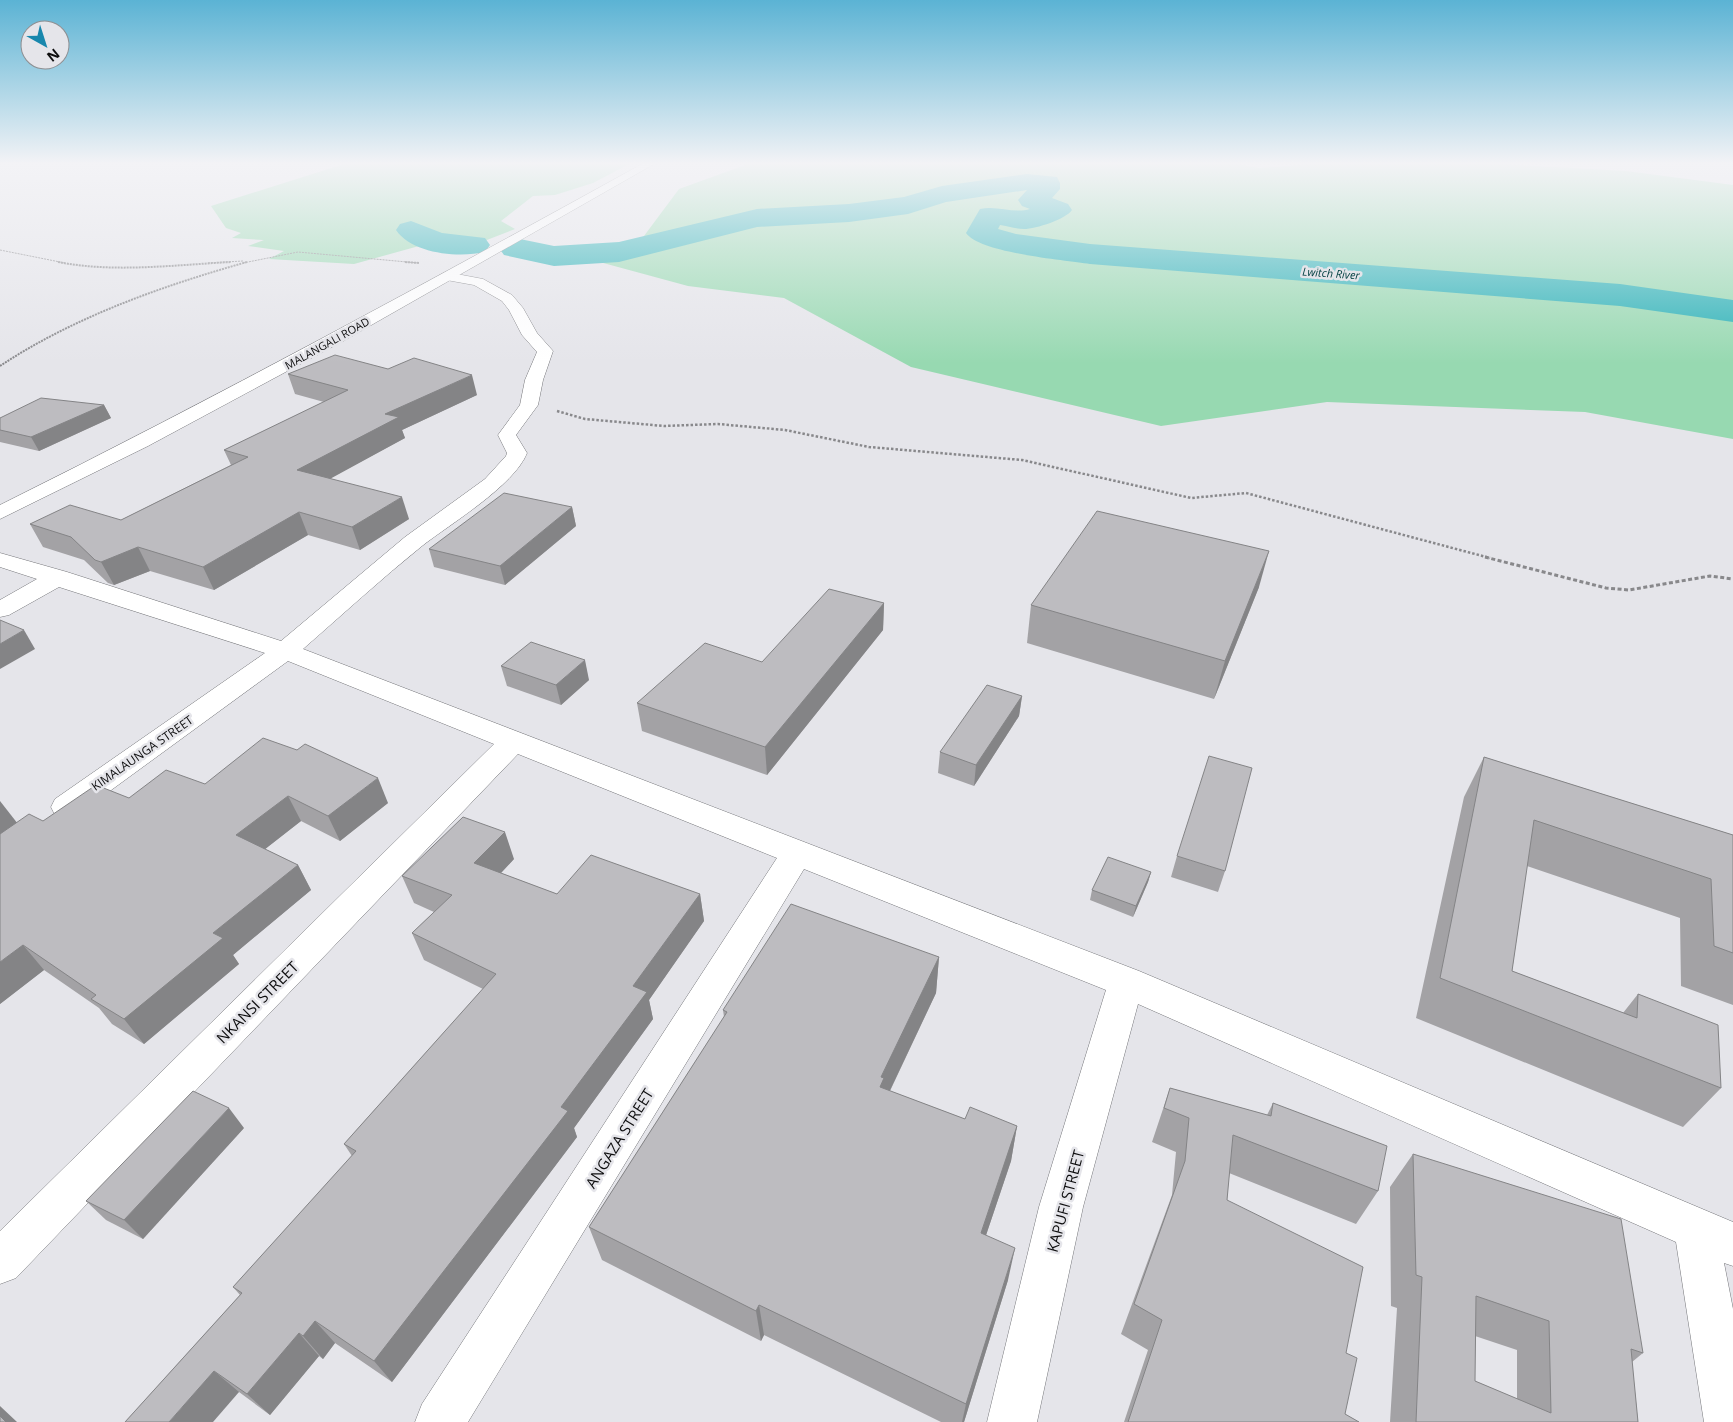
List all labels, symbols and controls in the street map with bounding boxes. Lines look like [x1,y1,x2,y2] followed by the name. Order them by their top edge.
[20,20,70,70] north arrow
[43,45,64,66] text: N
[1302,264,1361,283] water label: Lwitch River
[282,313,372,373] street label: MALANGALI ROAD
[88,711,197,795] street label: KIMALAUNGA STREET
[212,956,303,1047] street label: NKANSI STREET
[580,1084,658,1192] street label: ANGAZA STREET
[1042,1147,1088,1254] street label: KAPUFI STREET

